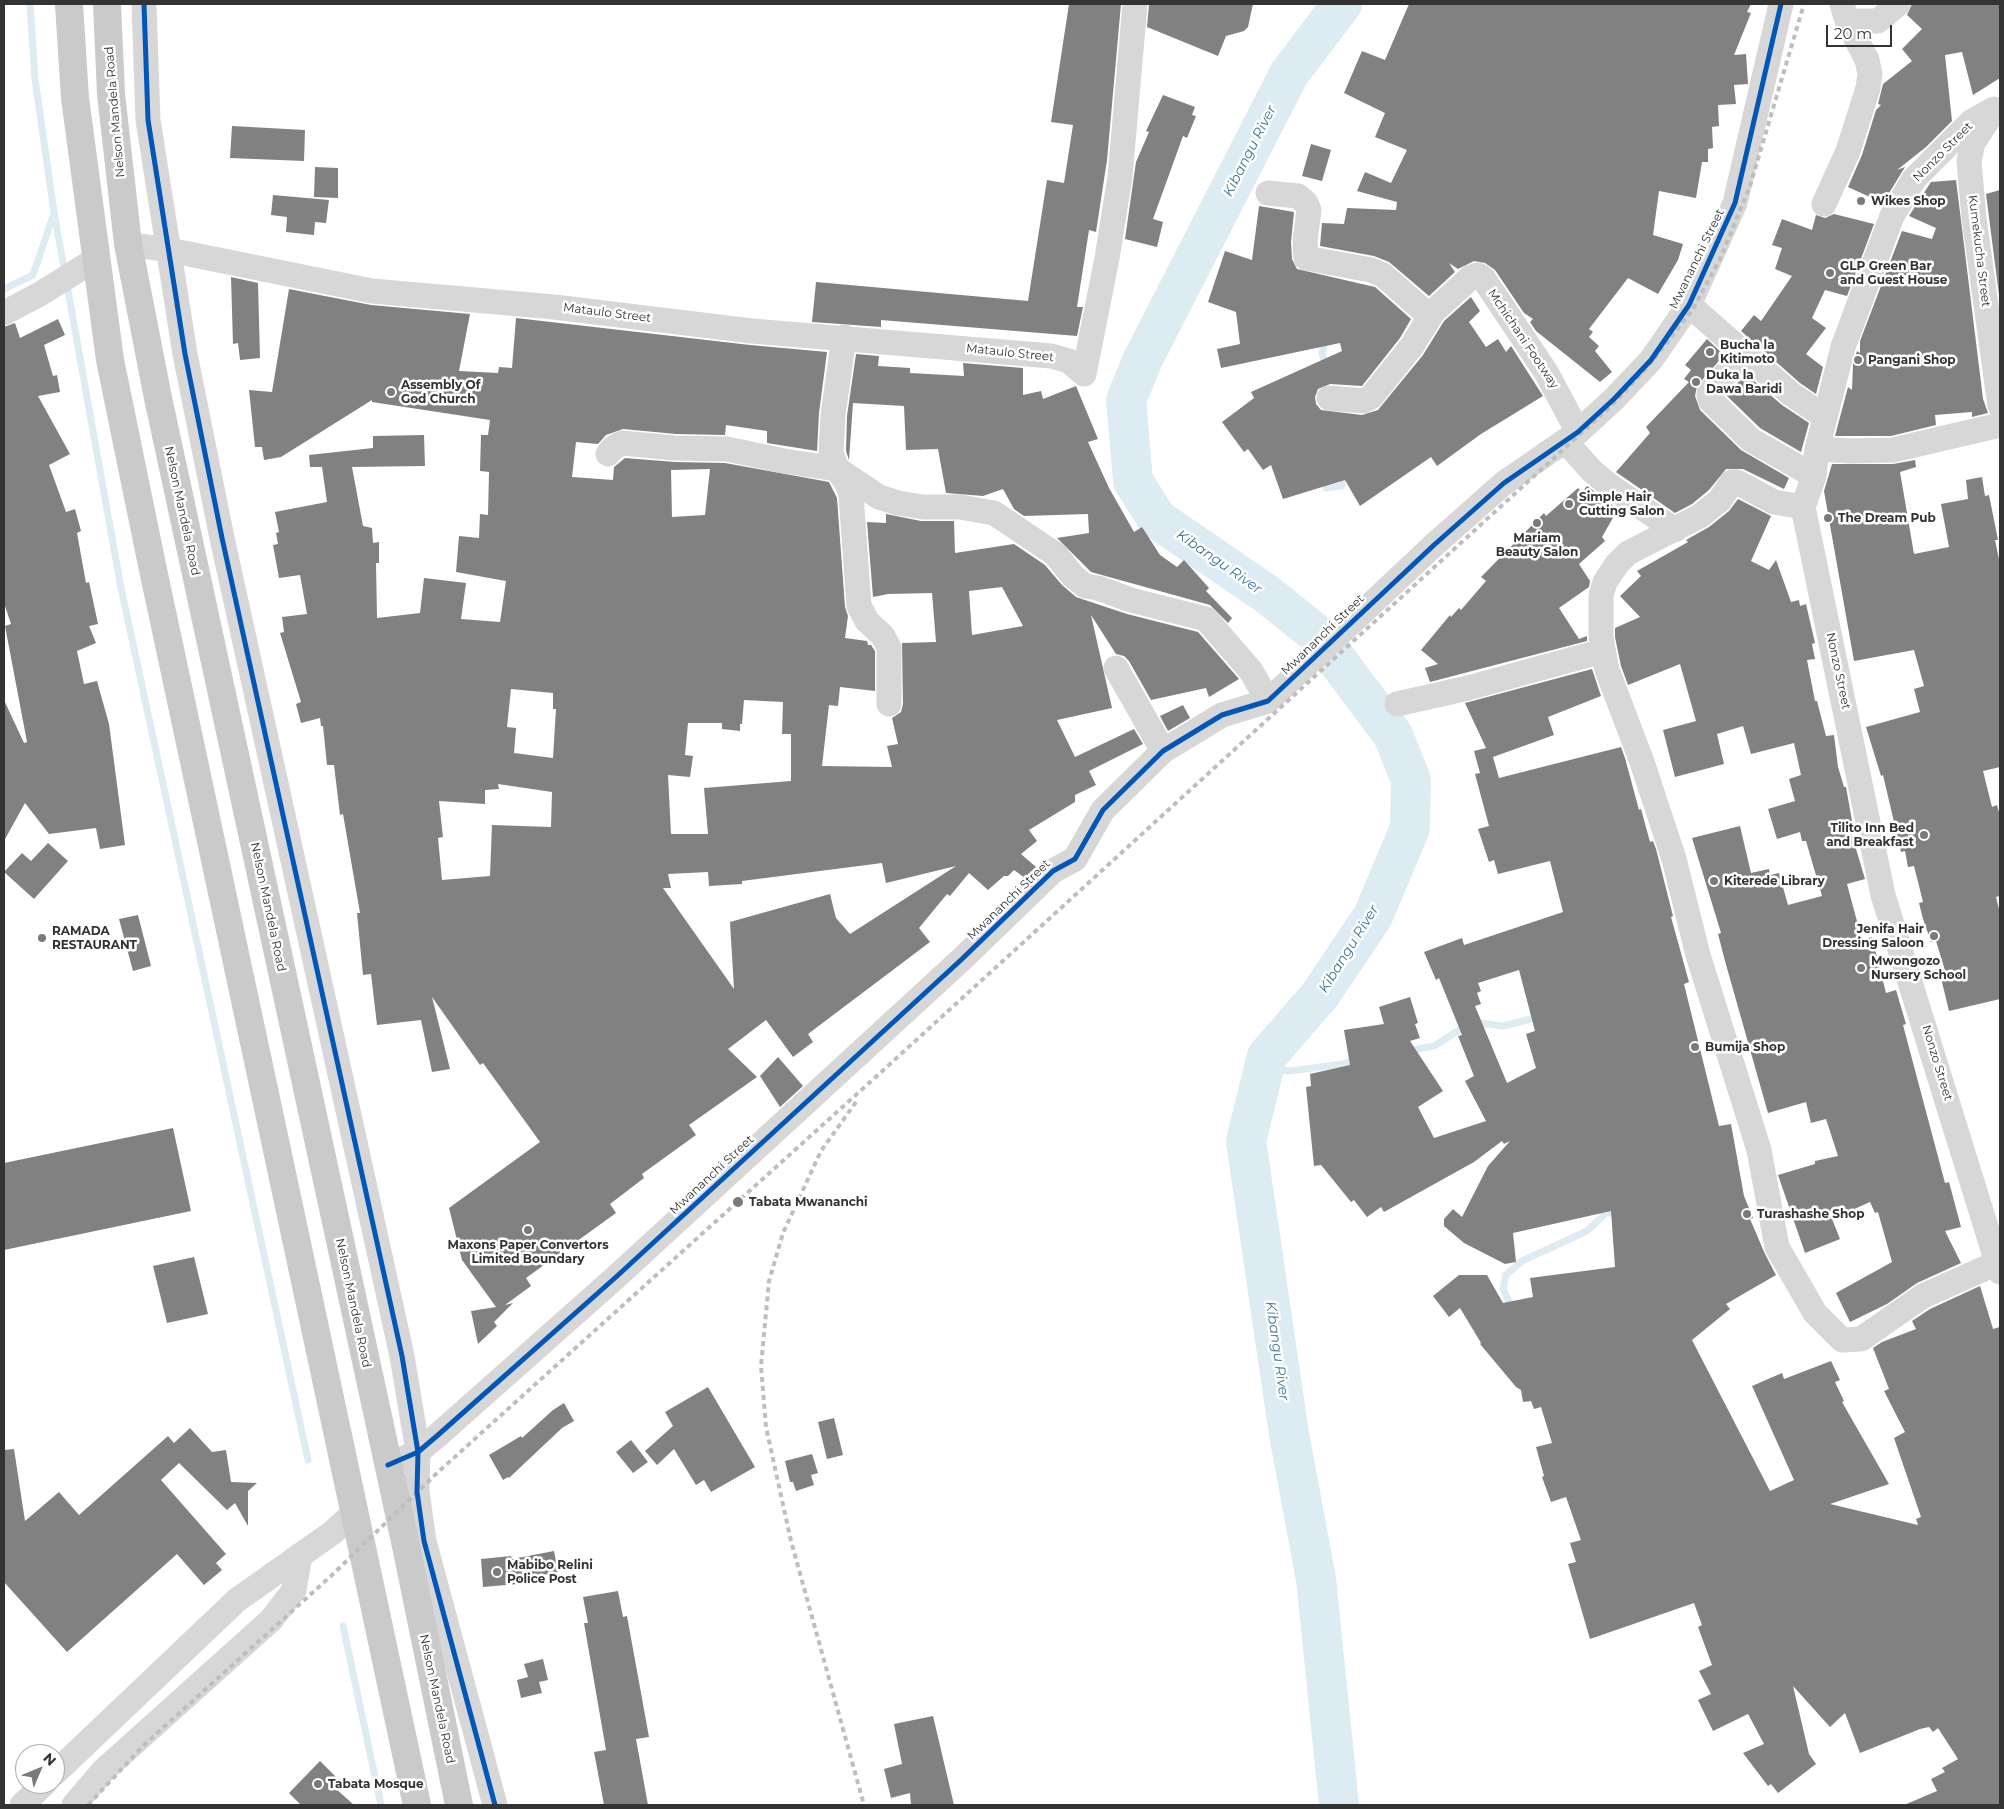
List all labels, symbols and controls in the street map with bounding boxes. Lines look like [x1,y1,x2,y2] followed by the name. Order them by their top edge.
[1829,15,1895,47] scale bar
[1834,24,1872,43] text: 20 m
[102,46,128,178] street label: Nelson Mandela Road
[1220,103,1280,199] water label: Kibangu River
[1910,119,1976,185] street label: Nonzo Street
[1871,194,1946,208] place label: Wikes Shop
[1965,194,1993,308] street label: Kumekucha Street
[1855,195,1867,207] marker: Wikes Shop
[1667,207,1727,311] street label: Mwananchi Street
[1840,259,1947,287] place label: GLP Green Bar and Guest House
[1824,267,1836,279] marker: GLP Green Bar and Guest House
[1484,287,1562,391] street label: Mchichani Footway
[562,300,652,326] street label: Mataulo Street
[1720,338,1775,366] place label: Bucha la Kitimoto
[965,341,1055,365] street label: Mataulo Street
[1704,346,1716,358] marker: Bucha la Kitimoto
[1868,353,1956,367] place label: Pangani Shop
[1852,354,1864,366] marker: Pangani Shop
[1706,368,1782,396] place label: Duka la Dawa Baridi
[1690,376,1702,388] marker: Duka la Dawa Baridi
[401,378,480,406] place label: Assembly Of God Church
[385,386,397,398] marker: Assembly Of God Church
[161,445,203,577] street label: Nelson Mandela Road
[1579,490,1665,518] place label: Simple Hair Cutting Salon
[1563,498,1575,510] marker: Simple Hair Cutting Salon
[1838,511,1936,525] place label: The Dream Pub
[1822,512,1834,524] marker: The Dream Pub
[1531,517,1543,529] marker: Mariam Beauty Salon
[1173,526,1265,598] water label: Kibangu River
[1496,531,1578,559] place label: Mariam Beauty Salon
[1279,592,1367,678] street label: Mwananchi Street
[1823,631,1853,711] street label: Nonzo Street
[1826,821,1914,849] place label: Tilito Inn Bed and Breakfast
[1918,829,1930,841] marker: Tilito Inn Bed and Breakfast
[247,841,289,973] street label: Nelson Mandela Road
[965,857,1053,943] street label: Mwananchi Street
[1724,874,1825,888] place label: Kiterede Library
[1708,875,1720,887] marker: Kiterede Library
[1315,902,1383,996] water label: Kibangu River
[1822,922,1924,950] place label: Jenifa Hair Dressing Saloon
[52,924,137,952] place label: RAMADA RESTAURANT
[1928,930,1940,942] marker: Jenifa Hair Dressing Saloon
[36,932,48,944] marker: RAMADA RESTAURANT
[1871,954,1966,982] place label: Mwongozo Nursery School
[1855,962,1867,974] marker: Mwongozo Nursery School
[1919,1023,1955,1103] street label: Nonzo Street
[1705,1040,1785,1054] place label: Bumija Shop
[1689,1041,1701,1053] marker: Bumija Shop
[667,1132,757,1218] street label: Mwananchi Street
[731,1195,745,1209] marker: Tabata Mwananchi
[749,1195,868,1209] place label: Tabata Mwananchi
[1757,1207,1865,1221] place label: Turashashe Shop
[1741,1208,1753,1220] marker: Turashashe Shop
[522,1224,534,1236] marker: Maxons Paper Convertors Limited Boundary
[332,1237,374,1369] street label: Nelson Mandela Road
[447,1238,609,1266] place label: Maxons Paper Convertors Limited Boundary
[1262,1300,1292,1402] water label: Kibangu River
[507,1558,593,1586] place label: Mabibo Relini Police Post
[491,1566,503,1578] marker: Mabibo Relini Police Post
[416,1633,458,1765] street label: Nelson Mandela Road
[15,1744,65,1794] north arrow
[40,1749,60,1769] text: N
[328,1777,424,1791] place label: Tabata Mosque
[312,1778,324,1790] marker: Tabata Mosque

